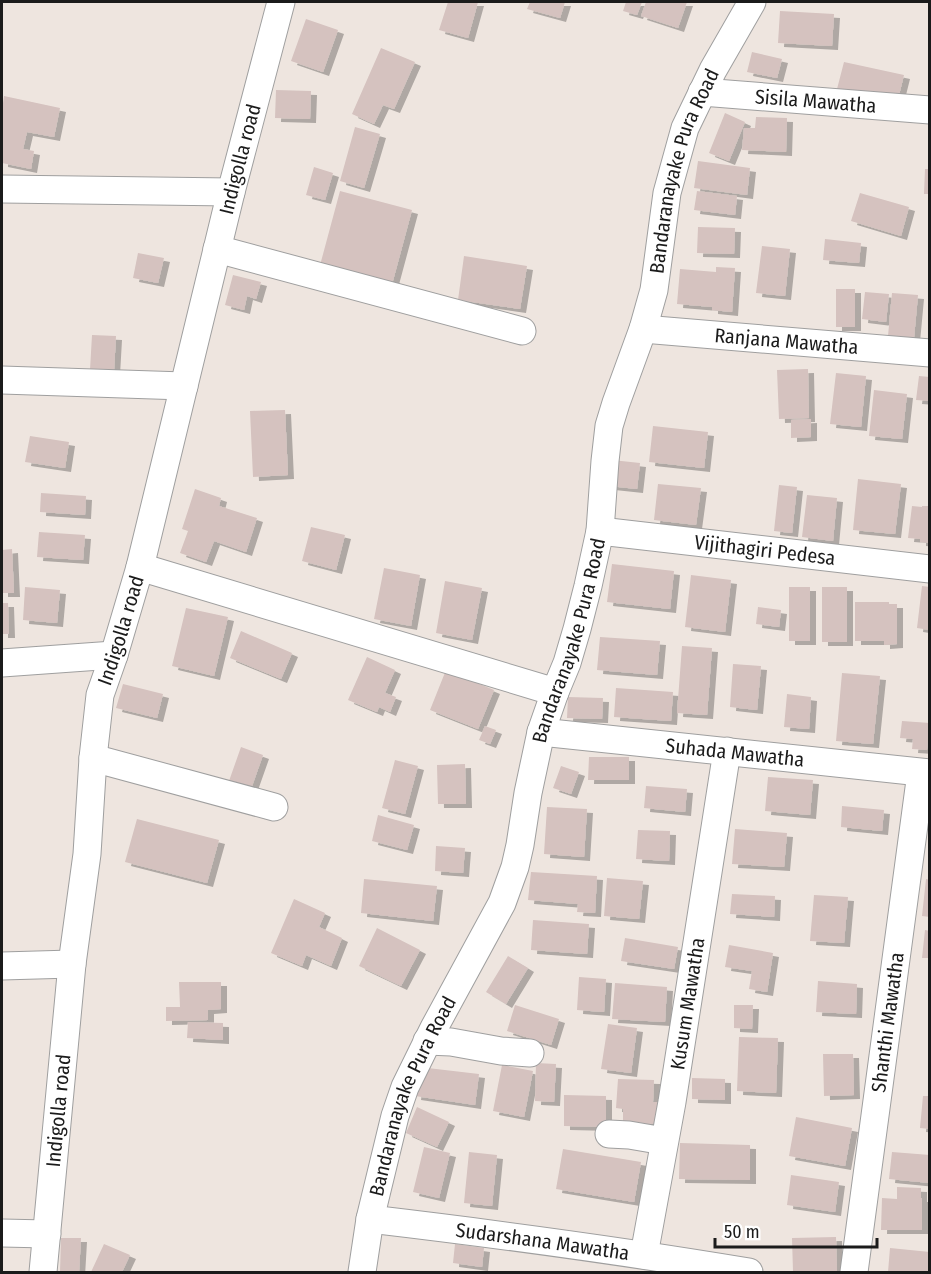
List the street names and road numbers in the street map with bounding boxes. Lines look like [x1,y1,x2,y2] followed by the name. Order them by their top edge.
[644,65,724,275] street label: Bandaranayake Pura Road
[754,84,877,118] street label: Sisila Mawatha
[214,101,266,217] street label: Indigolla road
[714,323,859,359] street label: Ranjana Mawatha
[693,530,837,570] street label: Vijithagiri Pedesa
[527,536,610,745] street label: Bandaranayake Pura Road
[92,573,149,688] street label: Indigolla road
[664,733,806,772] street label: Suhada Mawatha
[665,936,710,1072] street label: Kusum Mawatha
[866,951,909,1094] street label: Shanthi Mawatha
[364,992,461,1199] street label: Bandaranayake Pura Road
[41,1053,75,1168] street label: Indigolla road
[454,1218,631,1265] street label: Sudarshana Mawatha

